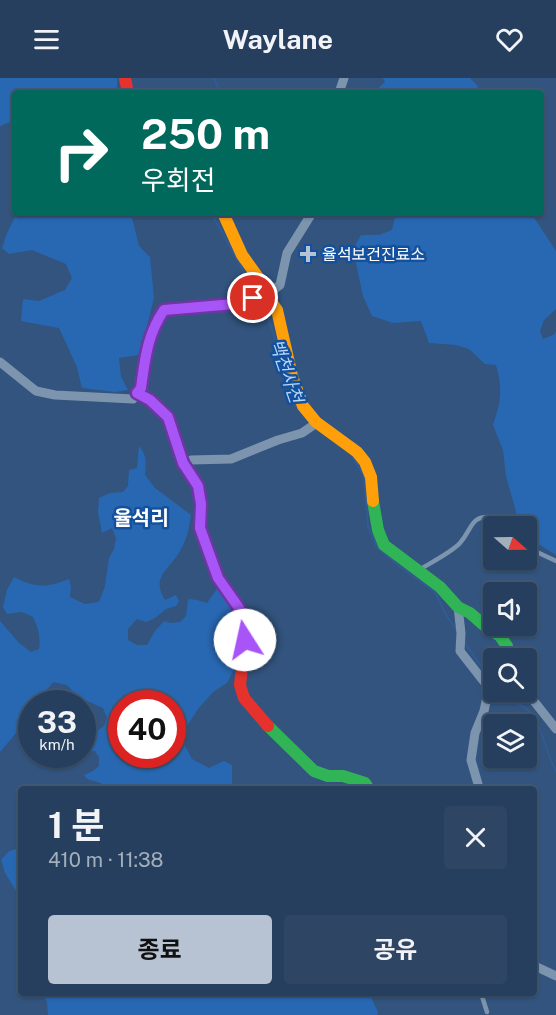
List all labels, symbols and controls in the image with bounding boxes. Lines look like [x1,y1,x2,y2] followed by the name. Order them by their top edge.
[30,23,63,56] icon: menu
[223,23,333,55] text: Waylane
[493,23,526,56] icon: heart
[141,109,270,158] text: 250 m
[42,114,120,192] icon: right
[141,164,216,196] text: 우회전
[299,245,317,263] marker: 율석보건진료소
[322,245,425,264] place label: 율석보건진료소
[227,272,278,323] pin
[236,281,269,314] icon: arrive
[266,336,308,408] water label: 백천사천
[113,506,169,530] district label: 율석리
[483,516,537,570] north arrow
[483,516,537,768] map controls
[483,582,537,636] button: sound
[213,608,277,672] position arrow
[483,648,537,702] button: search
[108,690,186,768] speed limit sign: 40
[37,704,77,740] text: 33
[483,714,537,768] button: layers
[39,736,75,753] text: km/h
[48,804,105,846] text: 1 분
[444,806,507,869] button: close
[48,848,164,872] text: 410 m · 11:38
[48,915,272,984] button: 종료
[284,915,507,984] button: 공유

